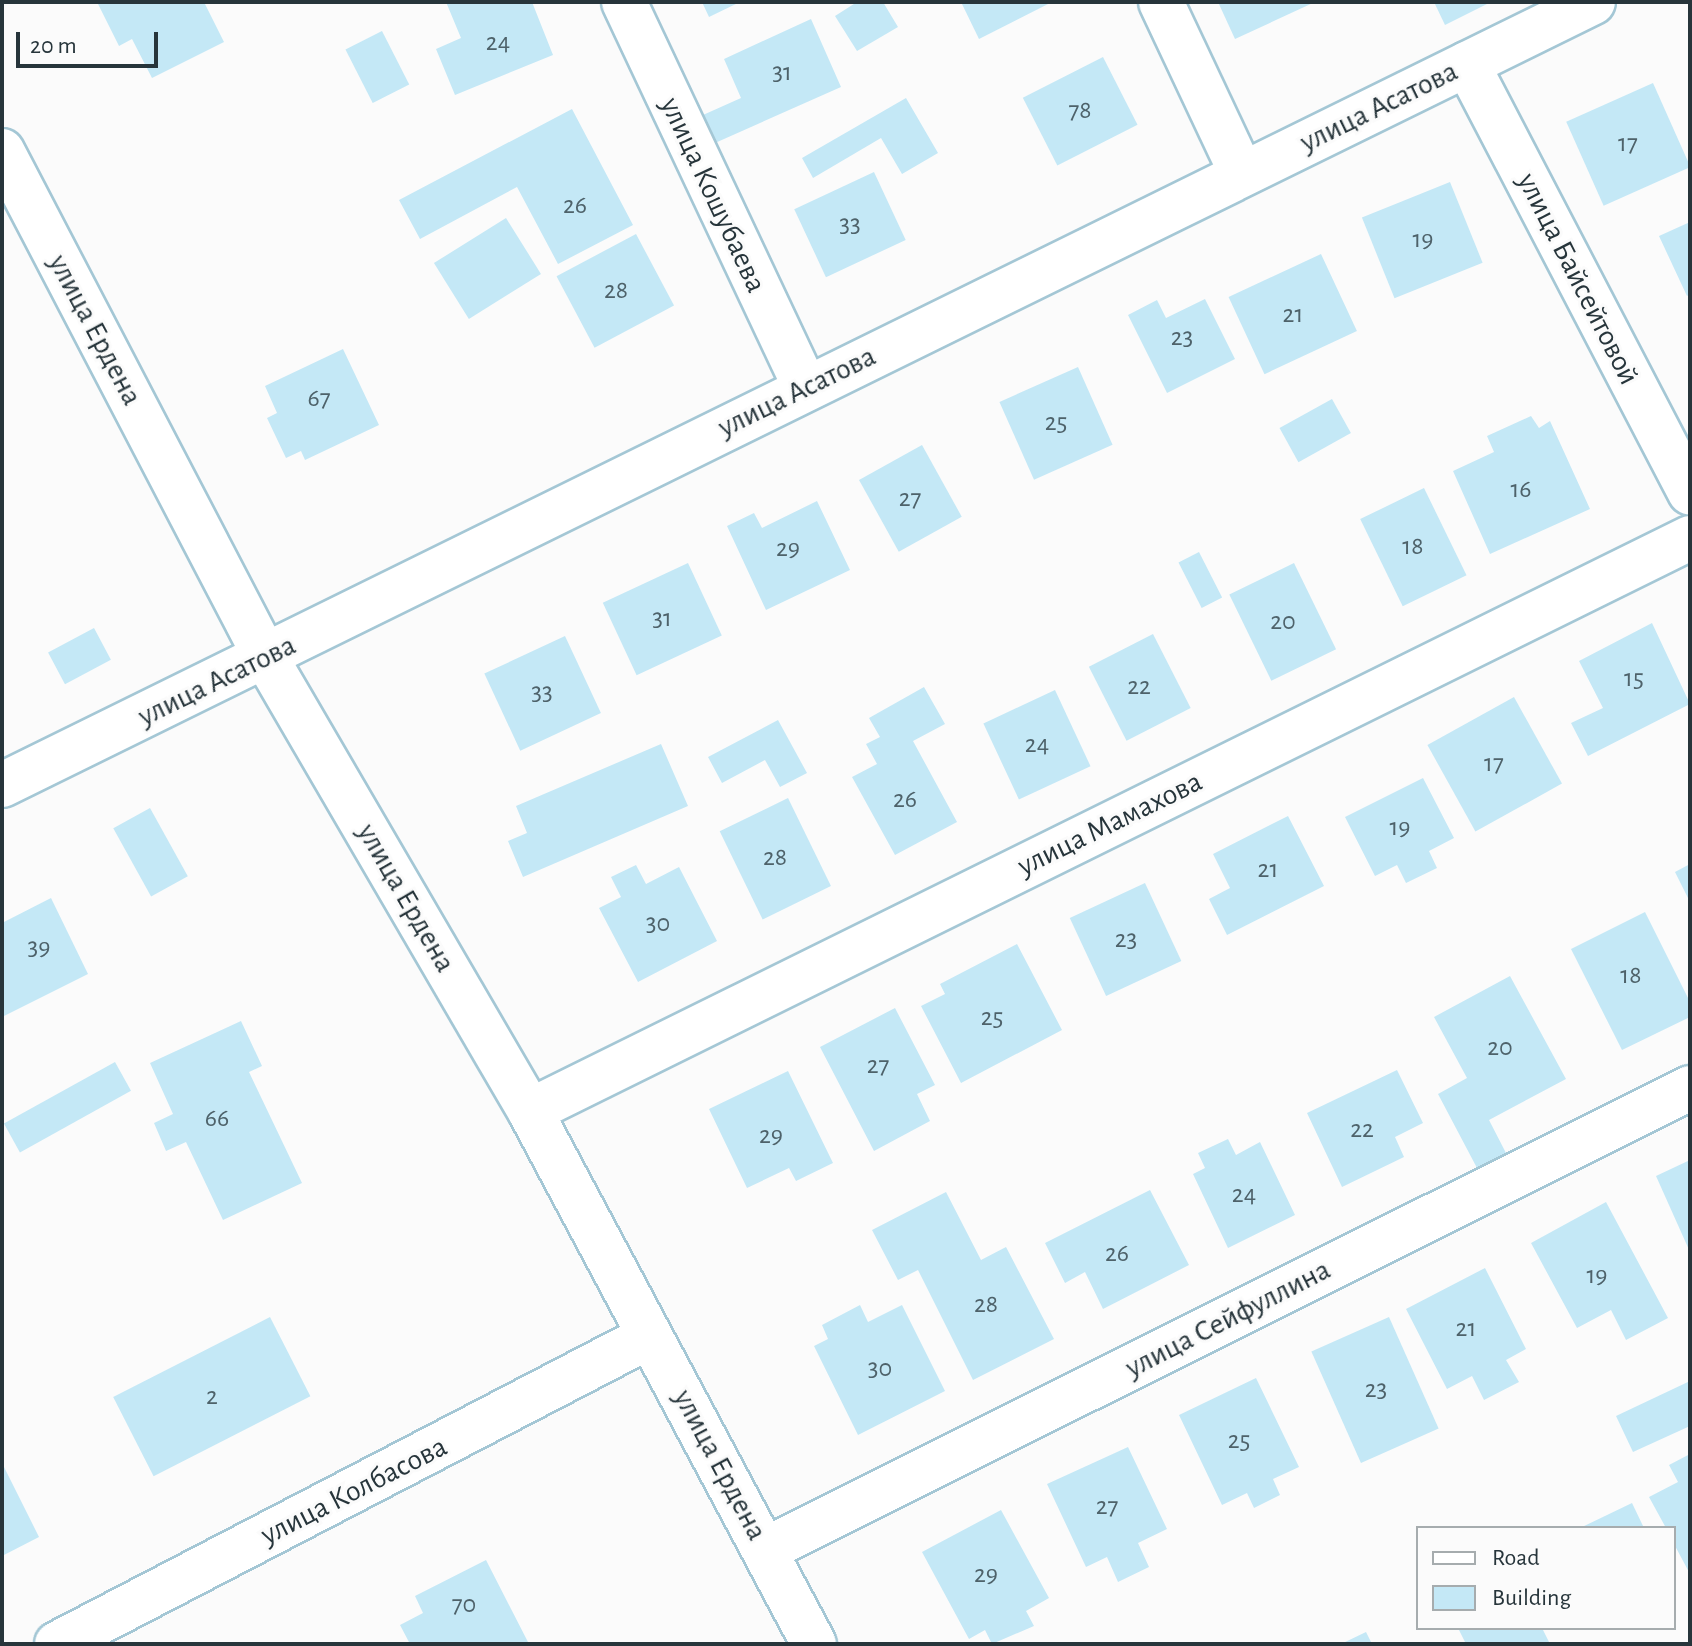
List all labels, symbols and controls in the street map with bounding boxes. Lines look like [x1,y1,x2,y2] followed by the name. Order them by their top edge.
[20,16,162,66] scale bar
[486,27,510,59] house number: 24
[30,34,77,58] text: 20 m
[1294,53,1464,161] street label: улица Асатова
[772,57,792,89] house number: 31
[652,92,774,298] street label: улица Кошубаева
[1068,95,1092,127] house number: 78
[1618,128,1638,160] house number: 17
[1509,167,1647,391] street label: улица Байсейтовой
[563,190,587,222] house number: 26
[839,209,861,241] house number: 33
[1412,224,1434,256] house number: 19
[40,248,150,412] street label: улица Ердена
[604,275,628,307] house number: 28
[1283,299,1303,331] house number: 21
[1171,322,1193,354] house number: 23
[712,338,882,446] street label: улица Асатова
[307,383,331,415] house number: 67
[1045,407,1067,439] house number: 25
[1510,474,1532,506] house number: 16
[899,483,921,515] house number: 27
[1402,531,1424,563] house number: 18
[776,533,800,565] house number: 29
[652,603,672,635] house number: 31
[1270,606,1296,638] house number: 20
[132,627,302,735] street label: улица Асатова
[1624,663,1644,695] house number: 15
[1127,671,1151,703] house number: 22
[531,677,553,709] house number: 33
[1025,729,1049,761] house number: 24
[1484,748,1504,780] house number: 17
[1012,764,1208,884] street label: улица Мамахова
[893,784,917,816] house number: 26
[1389,812,1411,844] house number: 19
[349,817,463,979] street label: улица Ердена
[763,842,787,874] house number: 28
[1258,854,1278,886] house number: 21
[646,908,670,940] house number: 30
[1115,924,1137,956] house number: 23
[28,932,50,964] house number: 39
[1620,960,1642,992] house number: 18
[981,1002,1003,1034] house number: 25
[1487,1032,1513,1064] house number: 20
[867,1050,889,1082] house number: 27
[205,1103,229,1135] house number: 66
[1350,1114,1374,1146] house number: 22
[759,1120,783,1152] house number: 29
[1232,1179,1256,1211] house number: 24
[1105,1238,1129,1270] house number: 26
[1119,1252,1337,1386] street label: улица Сейфуллина
[1586,1260,1608,1292] house number: 19
[974,1289,998,1321] house number: 28
[1456,1313,1476,1345] house number: 21
[868,1353,892,1385] house number: 30
[1365,1374,1387,1406] house number: 23
[206,1381,218,1413] house number: 2
[665,1383,775,1547] street label: улица Ердена
[1228,1425,1250,1457] house number: 25
[255,1429,453,1553] street label: улица Колбасова
[1096,1491,1118,1523] house number: 27
[1416,1526,1676,1630] legend
[1492,1546,1540,1570] text: Road
[974,1559,998,1591] house number: 29
[1492,1586,1571,1610] text: Building
[452,1589,476,1621] house number: 70

